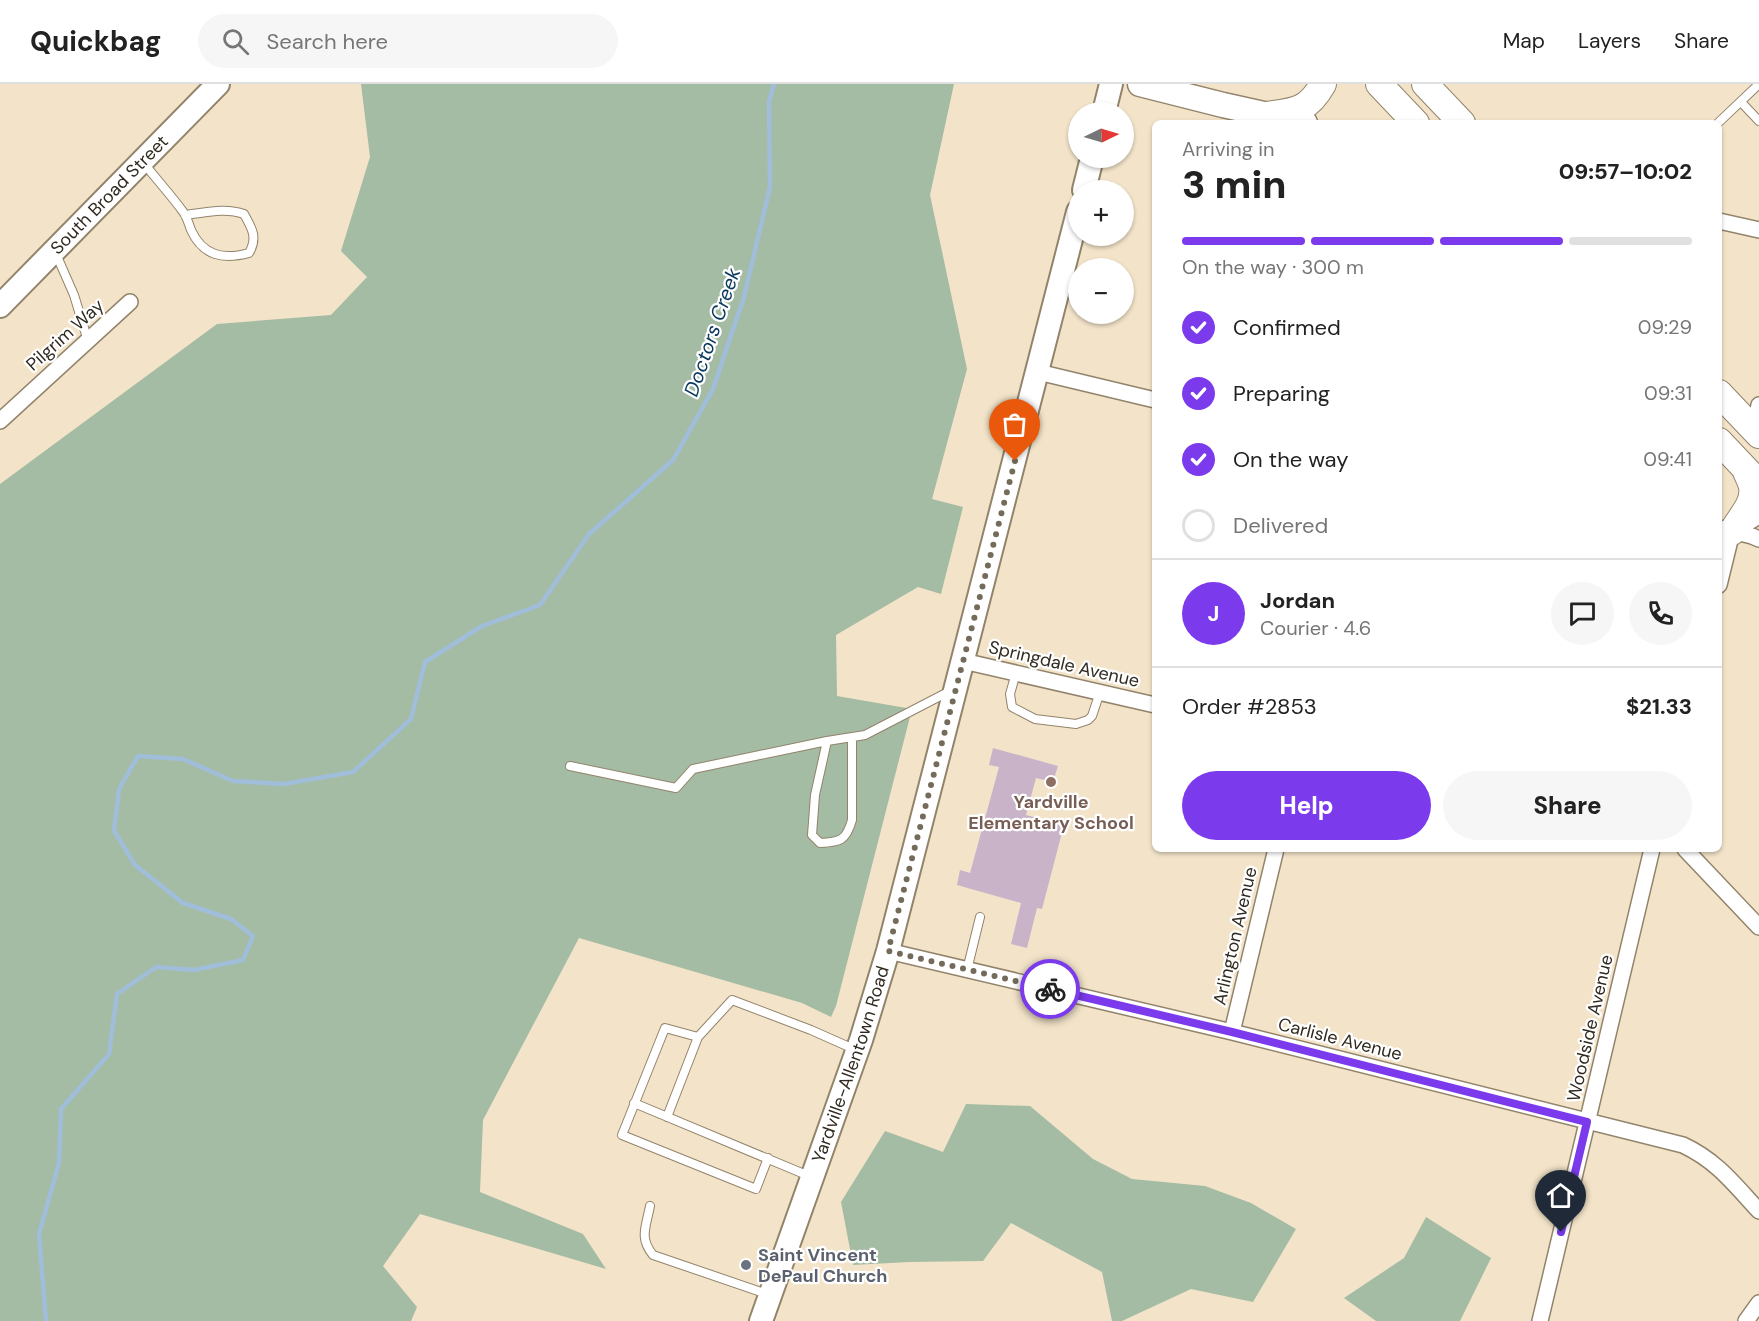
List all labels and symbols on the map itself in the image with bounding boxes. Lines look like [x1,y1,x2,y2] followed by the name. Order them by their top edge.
[1068,102,1134,168] north arrow
[45,130,173,260] street label: South Broad Street
[678,264,746,400] water label: Doctors Creek
[21,294,109,376] street label: Pilgrim Way
[989,399,1040,461] pin
[986,635,1142,693] street label: Springdale Avenue
[1044,775,1058,789] marker: Yardville Elementary School
[968,790,1134,835] place label: Yardville Elementary School
[1207,865,1263,1007] street label: Arlington Avenue
[1561,952,1619,1104] street label: Woodside Avenue
[1020,959,1080,1019] courier
[806,963,895,1166] street label: Yardville-Allentown Road
[1276,1012,1404,1066] street label: Carlisle Avenue
[1535,1170,1586,1232] pin
[758,1243,887,1288] place label: Saint Vincent DePaul Church
[739,1258,753,1272] marker: Saint Vincent DePaul Church

